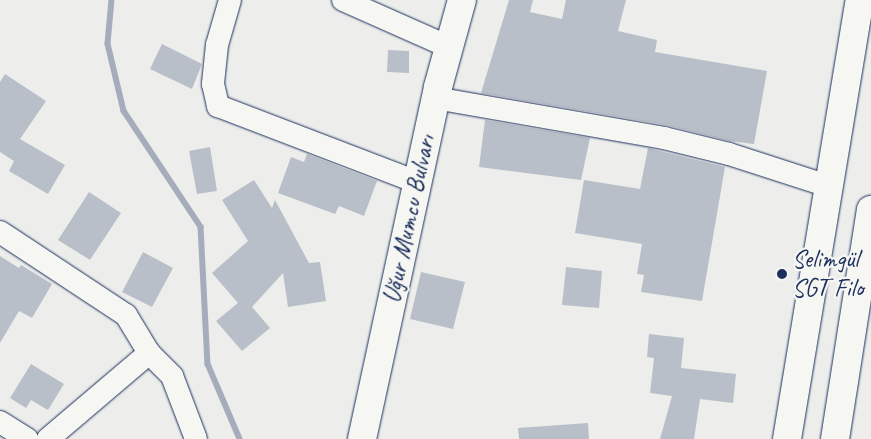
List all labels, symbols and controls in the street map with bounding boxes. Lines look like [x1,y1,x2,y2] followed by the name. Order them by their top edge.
[377,133,441,305] street label: Uğur Mumcu Bulvarı
[792,245,863,304] place label: Selimgül SGT Filo
[776,268,788,280] marker: Selimgül SGT Filo

